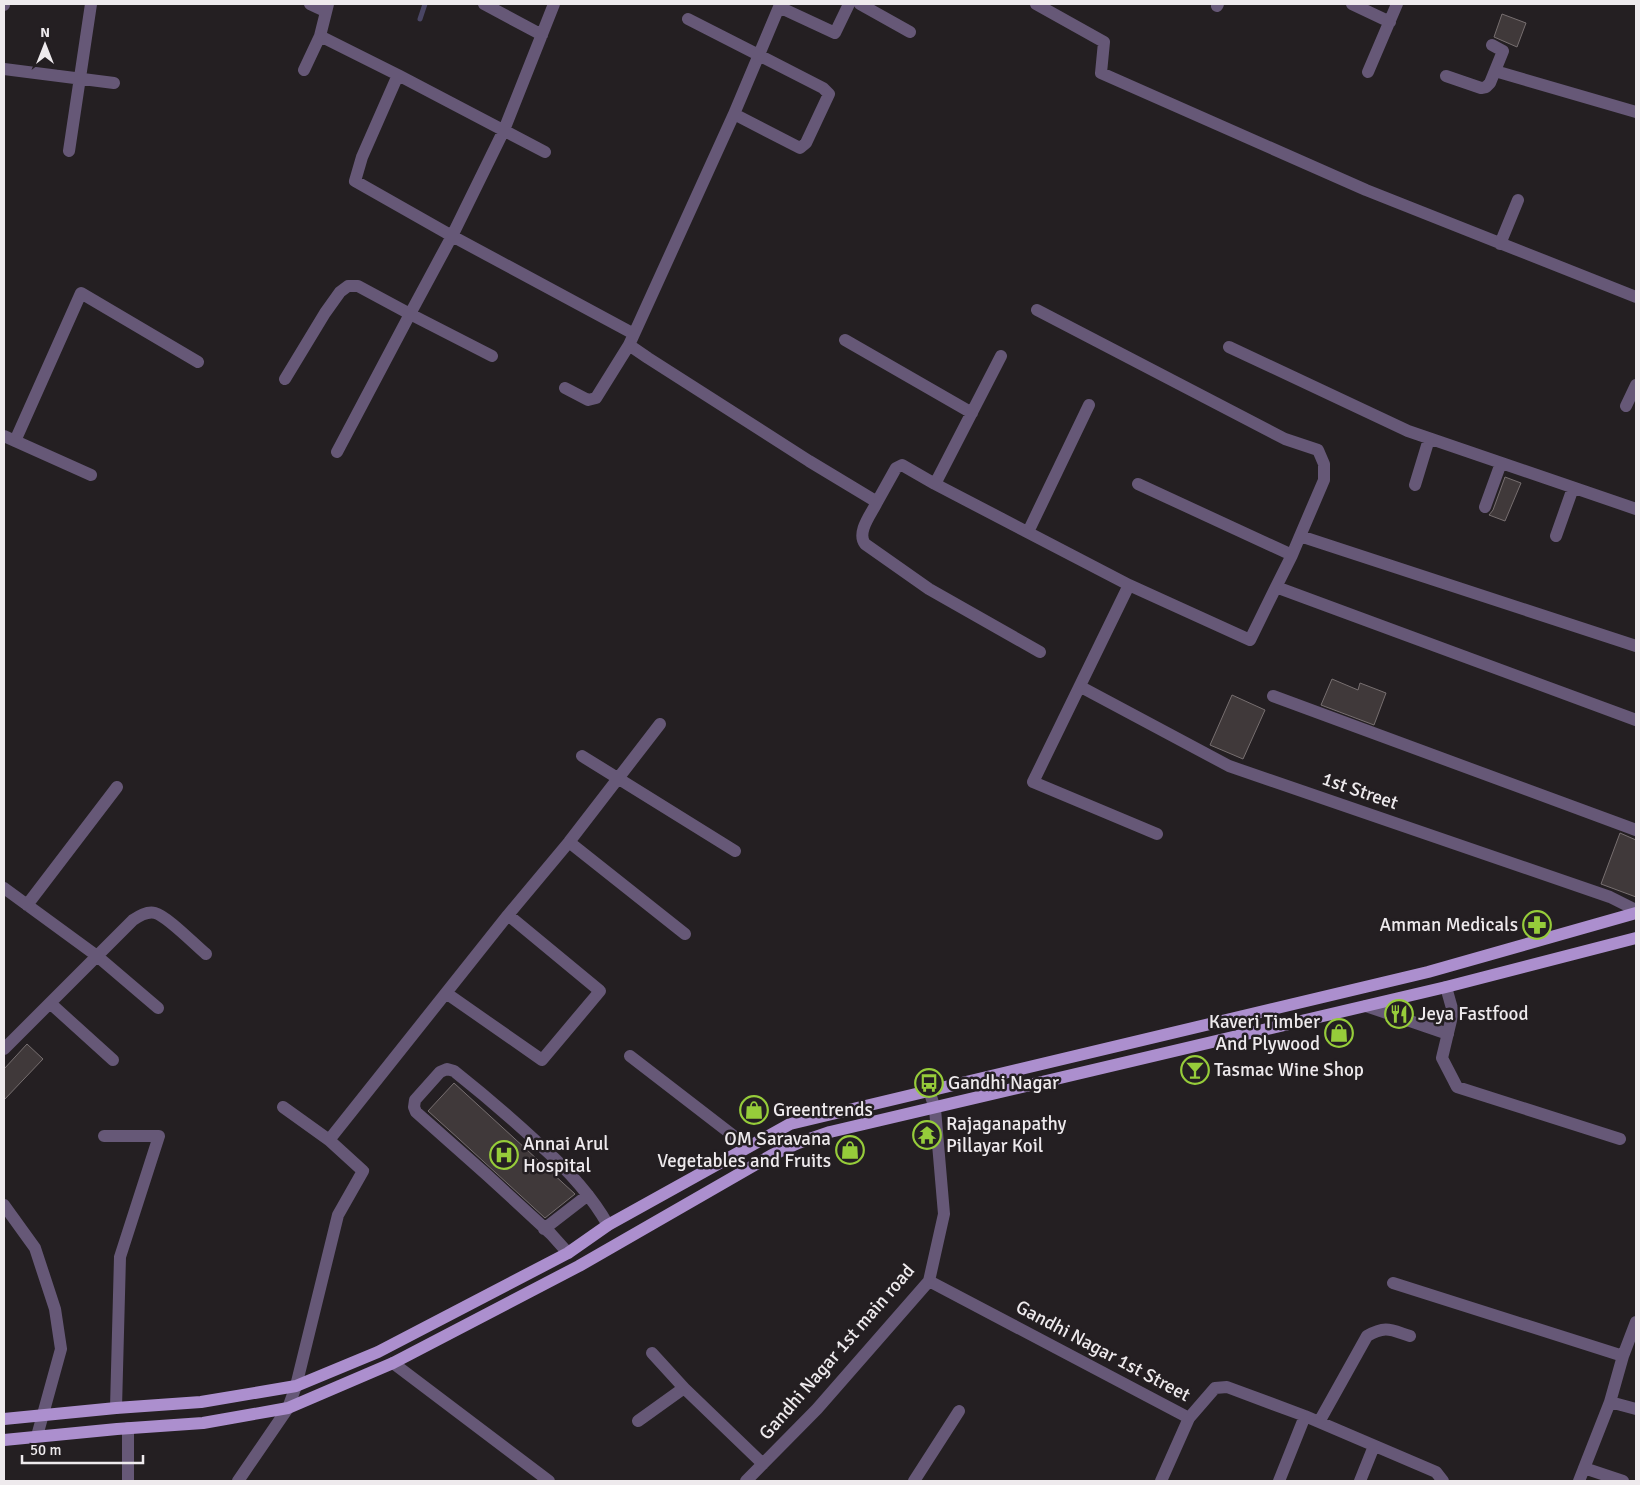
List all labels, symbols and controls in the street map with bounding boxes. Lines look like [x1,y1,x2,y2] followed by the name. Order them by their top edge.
[20,20,70,70] north arrow
[40,24,50,41] text: N
[1319,767,1402,815] street label: 1st Street
[1522,910,1552,940] pharmacy icon: Amman Medicals
[1379,913,1518,937] place label: Amman Medicals
[1384,999,1414,1029] restaurant icon: Jeya Fastfood
[1418,1002,1529,1026] place label: Jeya Fastfood
[1209,1010,1320,1056] place label: Kaveri Timber And Plywood
[1324,1018,1354,1048] shop icon: Kaveri Timber And Plywood
[1180,1055,1210,1085] bar icon: Tasmac Wine Shop
[1214,1058,1364,1082] place label: Tasmac Wine Shop
[914,1068,944,1098] bus stop icon: Gandhi Nagar
[948,1071,1059,1095] place label: Gandhi Nagar
[739,1095,769,1125] shop icon: Greentrends
[773,1098,873,1122] place label: Greentrends
[946,1112,1067,1158] place label: Rajaganapathy Pillayar Koil
[912,1120,942,1150] temple icon: Rajaganapathy Pillayar Koil
[657,1127,831,1173] place label: OM Saravana Vegetables and Fruits
[523,1132,609,1178] place label: Annai Arul Hospital
[835,1135,865,1165] shop icon: OM Saravana Vegetables and Fruits
[489,1140,519,1170] hospital icon: Annai Arul Hospital
[754,1259,920,1445] street label: Gandhi Nagar 1st main road
[1012,1295,1195,1407] street label: Gandhi Nagar 1st Street
[22,1432,144,1464] scale bar
[30,1441,61,1459] text: 50 m

